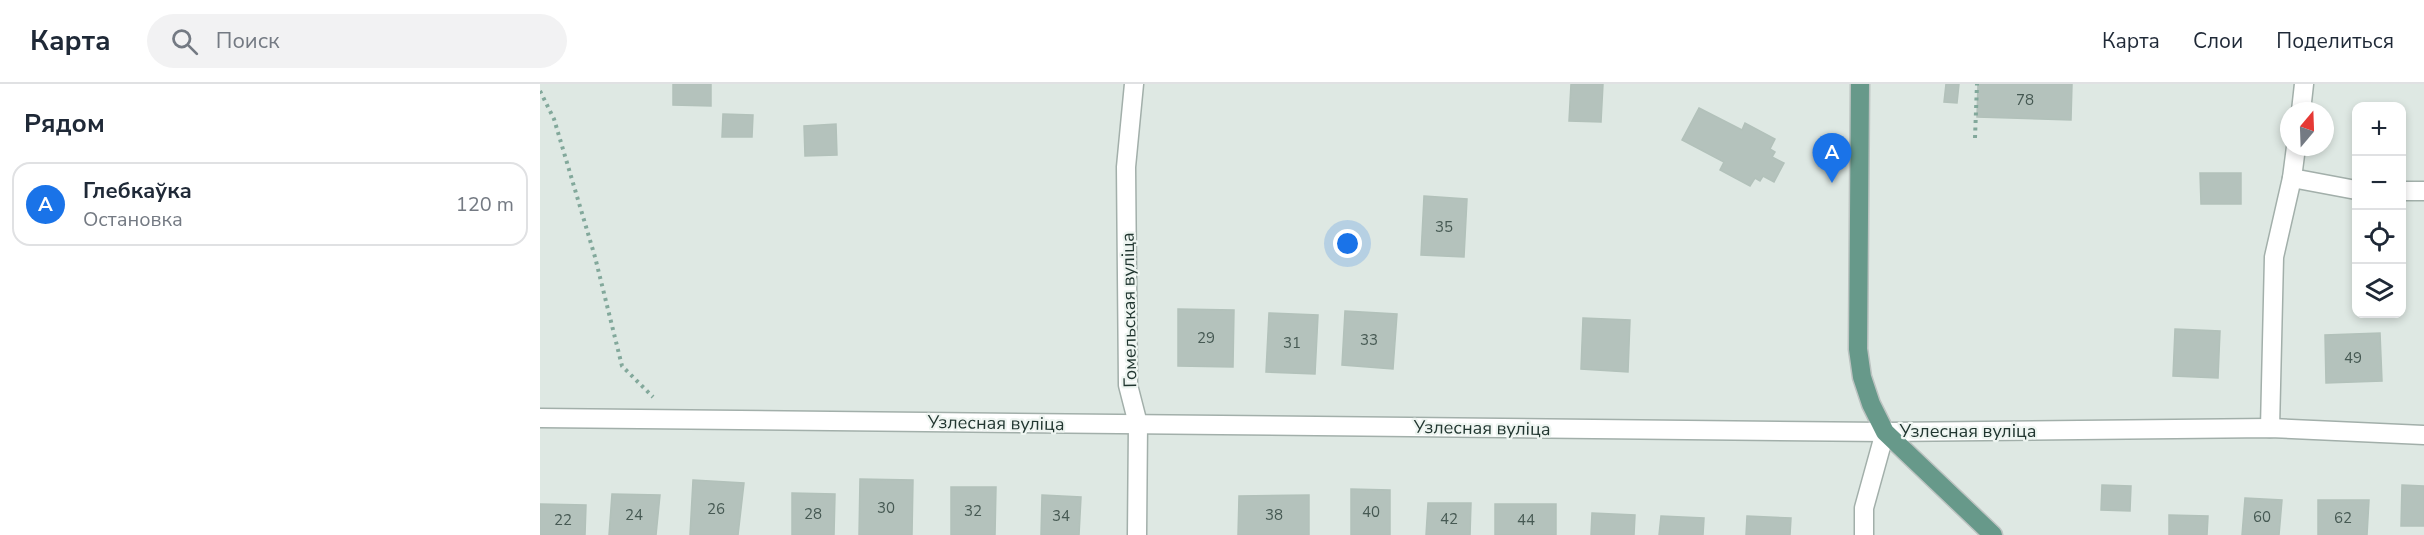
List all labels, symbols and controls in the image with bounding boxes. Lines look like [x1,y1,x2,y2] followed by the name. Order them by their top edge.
[147,14,567,68] search box
[30,22,111,60] text: Карта
[168,25,201,58] icon: search
[216,26,280,56] text: Поиск
[2102,27,2160,55] text: Карта
[2193,27,2243,55] text: Слои
[2276,27,2394,55] text: Поделиться
[2016,90,2034,110] house number: 78
[2280,102,2334,156] north arrow
[2352,102,2406,318] map controls
[2352,102,2406,156] button: +
[24,106,105,141] text: Рядом
[1812,134,1852,183] pin: A
[2352,156,2406,210] button: −
[83,176,192,206] text: Глебкаўка
[38,191,53,218] text: A
[456,191,514,218] text: 120 m
[83,206,183,233] text: Остановка
[2352,210,2406,264] button: locate
[1435,217,1453,237] house number: 35
[1333,229,1362,258] your location
[1116,232,1142,388] street label: Гомельская вуліца
[2352,264,2406,318] button: layers
[1197,328,1215,348] house number: 29
[1360,330,1378,350] house number: 33
[1283,333,1301,353] house number: 31
[2344,348,2362,368] house number: 49
[926,410,1065,436] street label: Узлесная вуліца
[1412,415,1551,441] street label: Узлесная вуліца
[1899,419,2036,443] street label: Узлесная вуліца
[877,498,895,518] house number: 30
[707,499,725,519] house number: 26
[964,501,982,521] house number: 32
[1362,502,1380,522] house number: 40
[804,504,822,524] house number: 28
[625,505,643,525] house number: 24
[1265,505,1283,525] house number: 38
[1052,506,1070,526] house number: 34
[2253,507,2271,527] house number: 60
[2334,508,2352,528] house number: 62
[1440,509,1458,529] house number: 42
[554,510,572,530] house number: 22
[1517,510,1535,530] house number: 44

